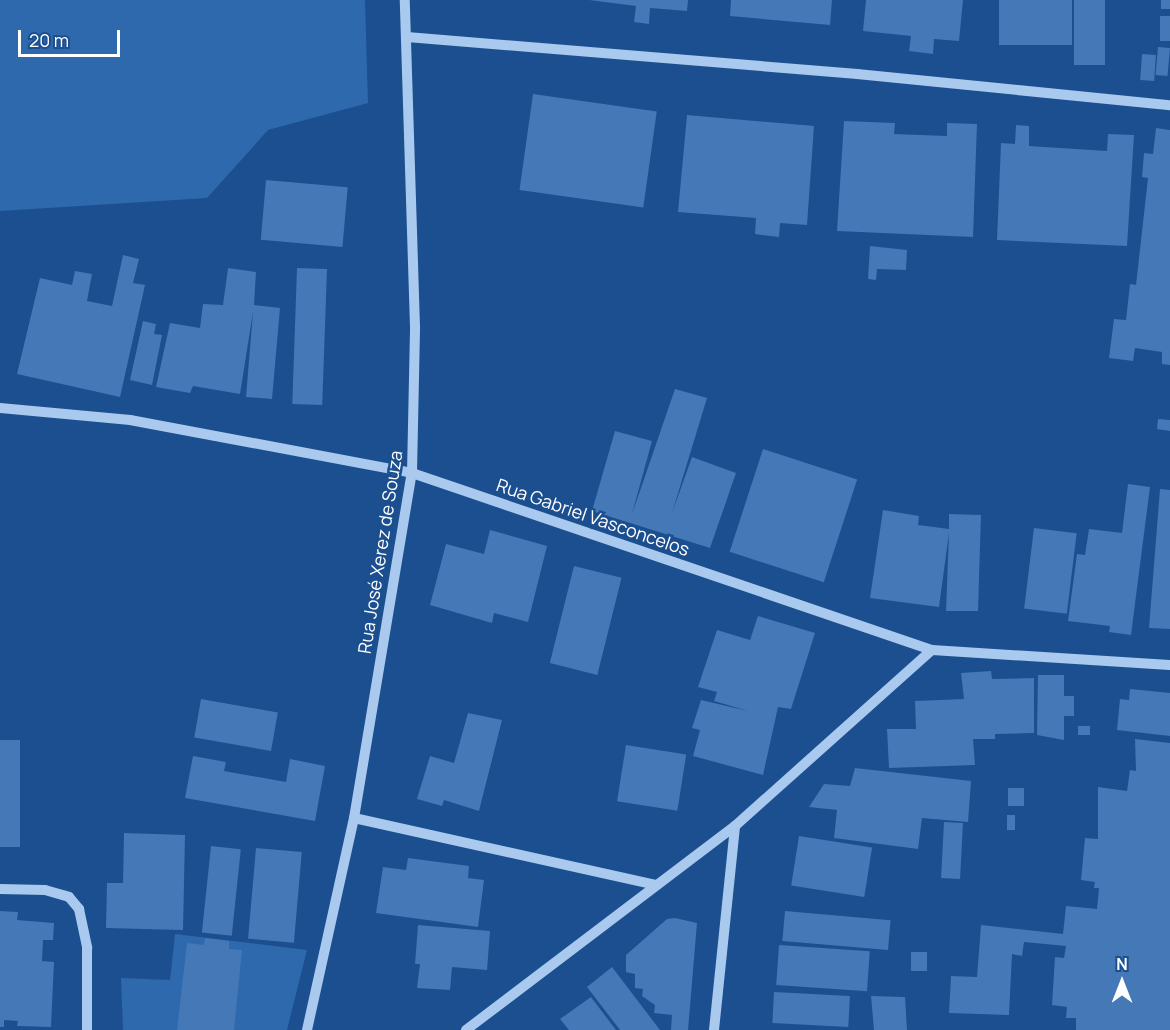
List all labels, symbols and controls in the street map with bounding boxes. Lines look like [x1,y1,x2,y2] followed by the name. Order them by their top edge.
[21,18,123,56] scale bar
[29,28,69,52] text: 20 m
[353,449,407,655] street label: Rua José Xerez de Souza
[494,474,692,560] street label: Rua Gabriel Vasconcelos
[1092,952,1152,1012] north arrow
[1116,953,1128,975] text: N

